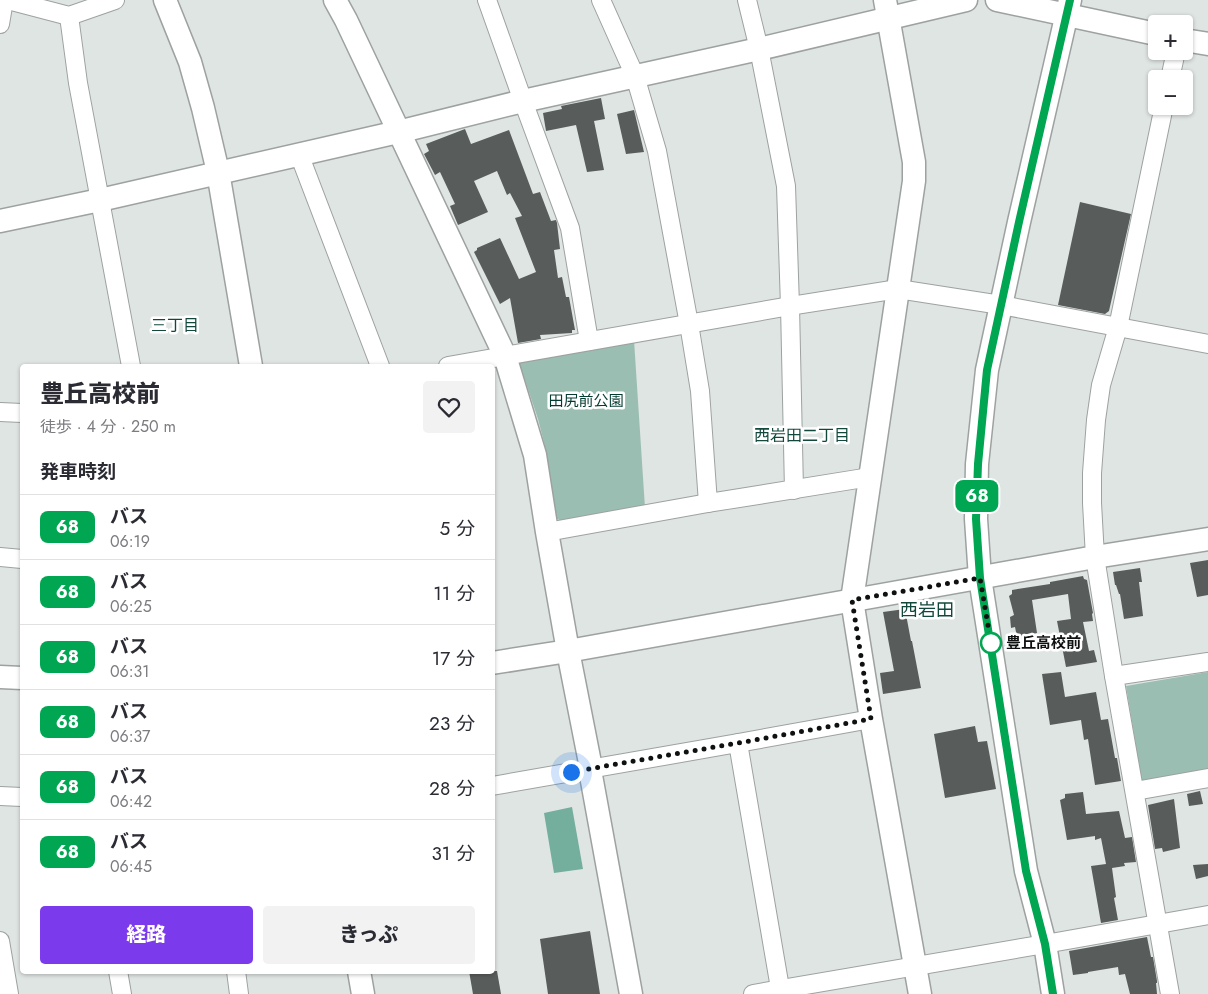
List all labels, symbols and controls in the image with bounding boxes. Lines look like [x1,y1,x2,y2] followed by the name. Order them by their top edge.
[1148,15,1193,115] map controls
[1148,15,1193,60] button: +
[1148,70,1193,115] button: −
[151,314,199,337] district label: 三丁目
[40,376,160,411] text: 豊丘高校前
[423,381,475,433] button: heart
[548,390,624,412] park label: 田尻前公園
[40,415,176,438] text: 徒歩 · 4 分 · 250 m
[754,424,850,447] district label: 西岩田二丁目
[40,458,116,485] text: 発車時刻
[954,480,1000,512] line badge: 68
[965,483,989,509] text: 68
[110,503,148,530] text: バス
[56,514,79,540] text: 68
[440,515,475,542] text: 5 分
[110,530,150,553] text: 06:19
[110,568,148,595] text: バス
[56,579,79,605] text: 68
[433,580,475,607] text: 11 分
[110,595,152,618] text: 06:25
[900,597,954,623] district label: 西岩田
[980,632,1002,654] marker: 豊丘高校前
[1006,632,1081,654] place label: 豊丘高校前
[110,633,148,660] text: バス
[56,644,79,670] text: 68
[432,645,475,672] text: 17 分
[110,660,150,683] text: 06:31
[110,698,148,725] text: バス
[56,709,79,735] text: 68
[429,710,475,737] text: 23 分
[110,725,151,748] text: 06:37
[559,760,584,785] your location
[110,763,148,790] text: バス
[56,774,79,800] text: 68
[429,775,475,802] text: 28 分
[110,790,152,813] text: 06:42
[110,828,148,855] text: バス
[56,839,79,865] text: 68
[431,840,475,867] text: 31 分
[110,855,152,878] text: 06:45
[40,906,253,964] button: 経路
[263,906,475,964] button: きっぷ

